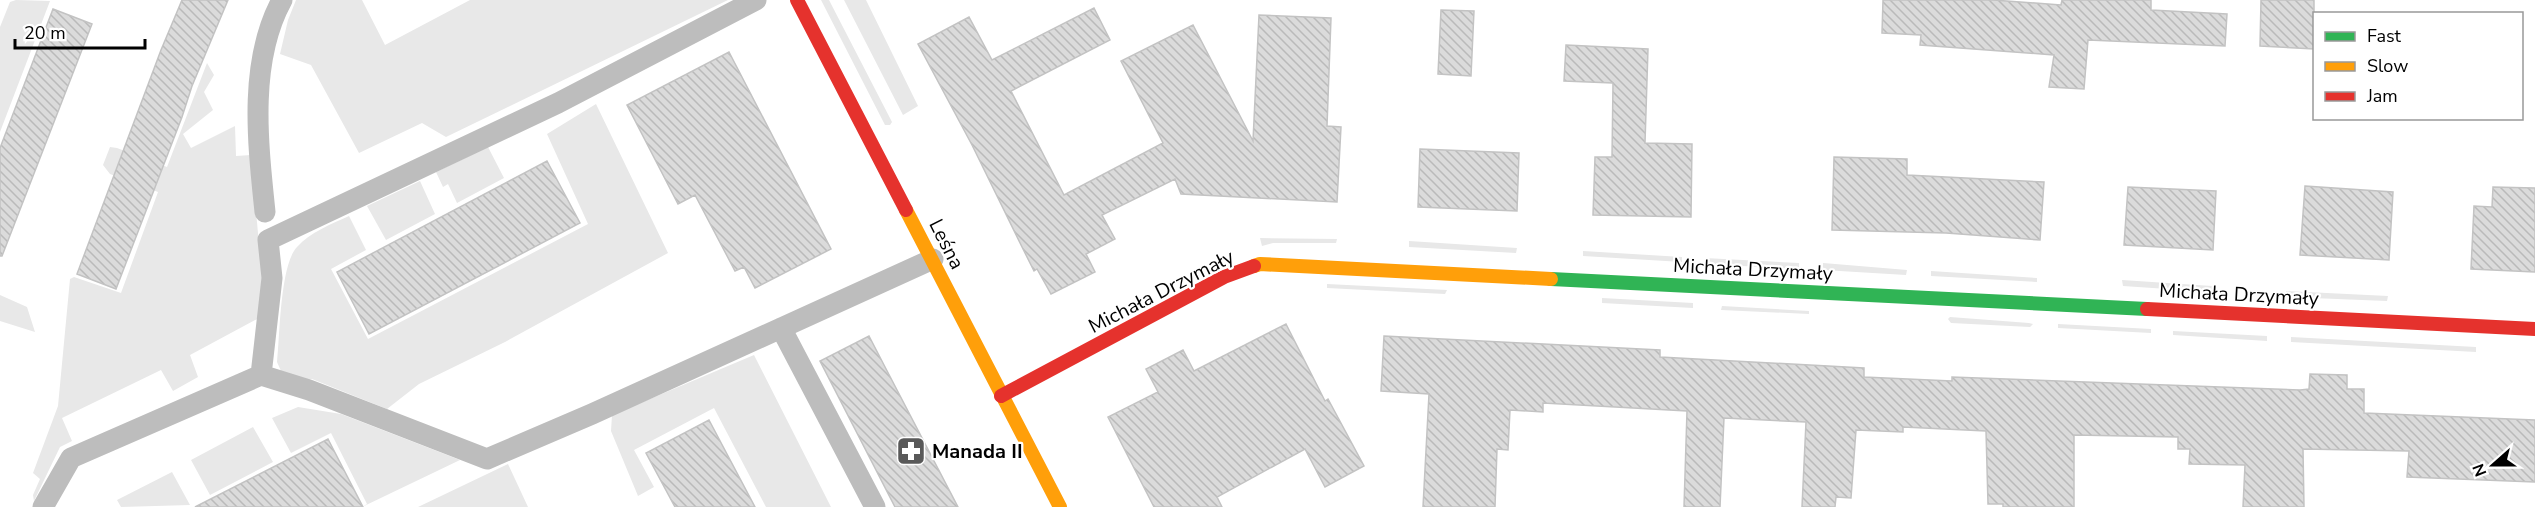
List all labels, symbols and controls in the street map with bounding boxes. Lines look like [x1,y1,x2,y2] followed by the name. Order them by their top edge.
[15,12,146,50] scale bar
[2313,12,2523,120] legend
[24,21,66,45] text: 20 m
[2367,24,2402,48] text: Fast
[2367,54,2408,78] text: Slow
[2366,84,2398,108] text: Jam
[922,214,971,274] street label: Leśna
[1084,243,1239,340] street label: Michała Drzymały
[1672,252,1834,287] street label: Michała Drzymały
[2158,277,2320,312] street label: Michała Drzymały
[895,435,927,467] pharmacy icon: Manada II
[2463,435,2523,495] north arrow
[932,438,1023,465] place label: Manada II
[2468,460,2492,480] text: N

